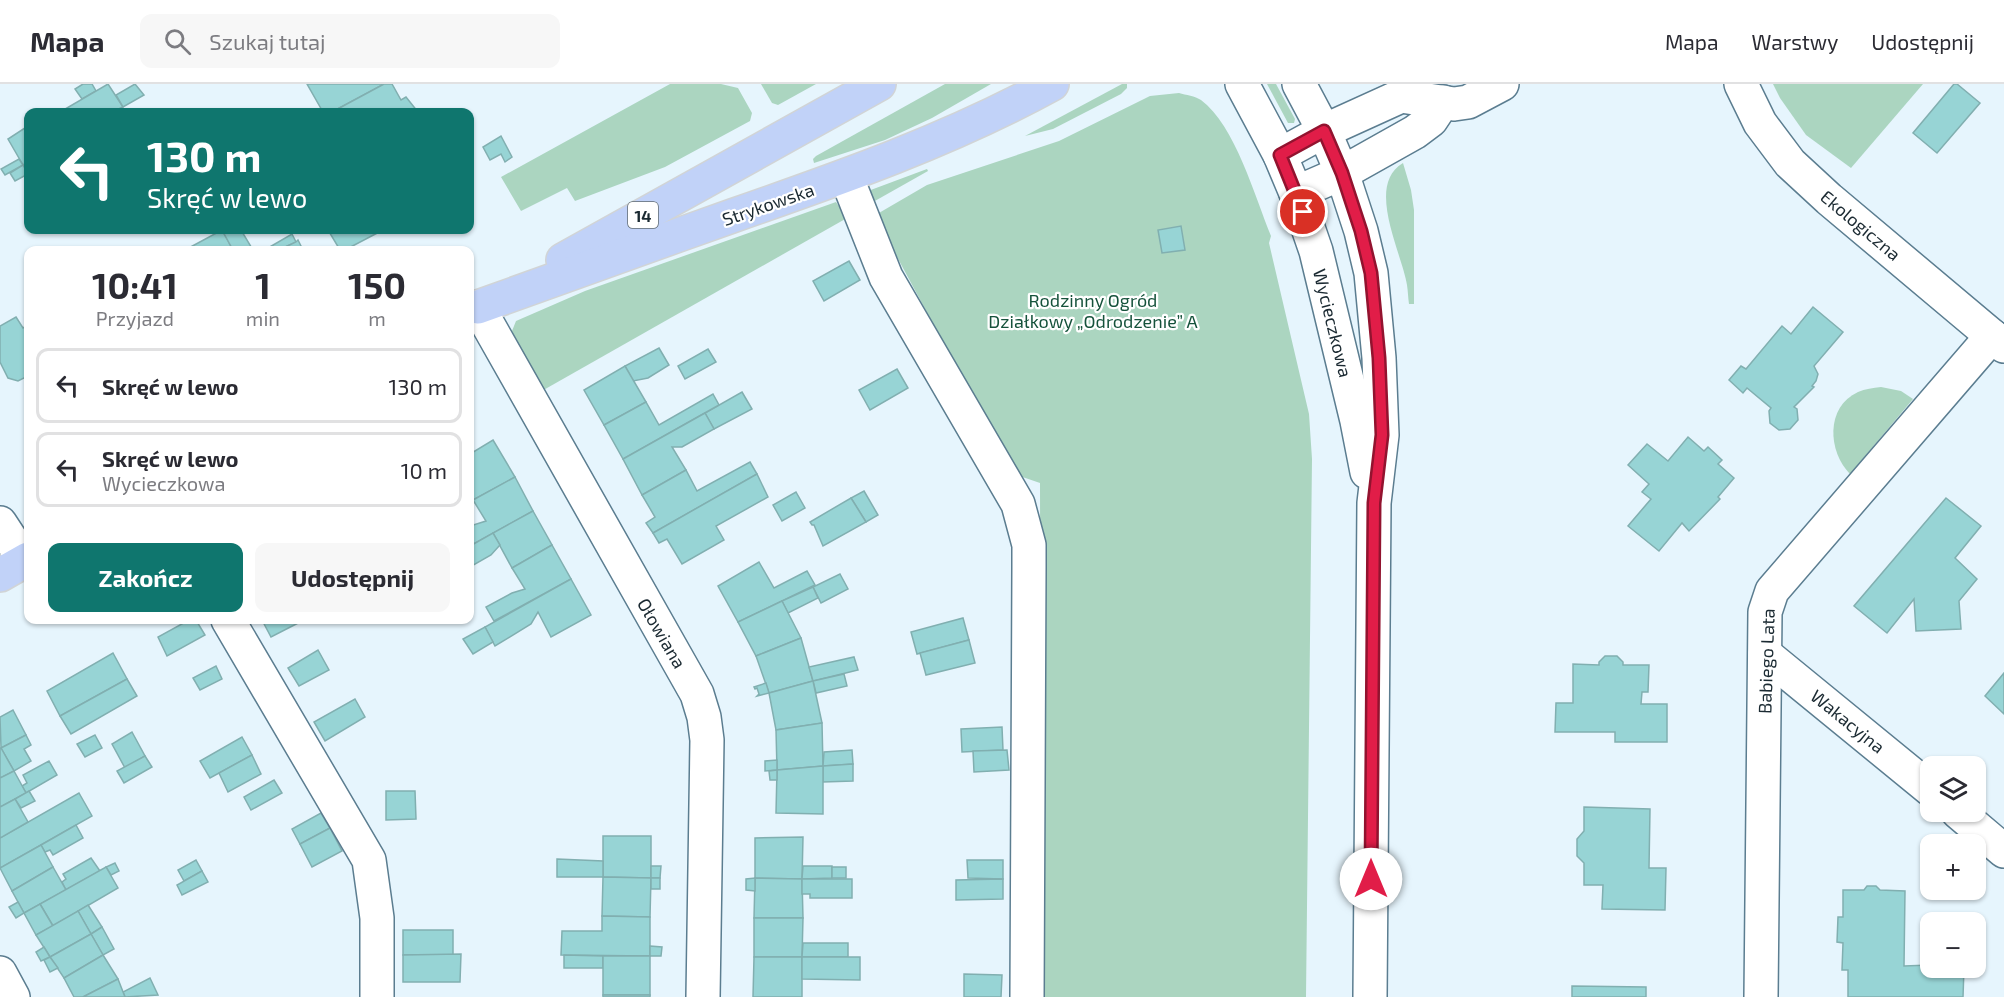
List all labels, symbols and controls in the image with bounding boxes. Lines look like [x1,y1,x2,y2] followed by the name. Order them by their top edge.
[140,14,560,68] search box
[30,24,104,58] text: Mapa
[161,25,194,58] icon: search
[209,28,326,54] text: Szukaj tutaj
[1665,29,1719,54] text: Mapa
[1752,29,1838,54] text: Warstwy
[1871,29,1974,54] text: Udostępnij
[147,130,262,180] text: 130 m
[48,132,126,210] icon: left
[719,178,817,230] street label: Strykowska
[147,181,307,213] text: Skręć w lewo
[1817,185,1905,265] street label: Ekologiczna
[1277,186,1328,237] pin
[1286,195,1319,228] icon: arrive
[628,202,658,228] road number: 14
[92,263,178,306] text: 10:41
[255,263,271,306] text: 1
[348,263,406,306] text: 150
[1309,266,1357,380] street label: Wycieczkowa
[988,289,1198,332] park label: Rodzinny Ogród Działkowy „Odrodzenie” A
[96,306,174,330] text: Przyjazd
[246,306,280,330] text: min
[368,306,386,330] text: m
[51,369,84,402] icon: left
[102,373,239,399] text: Skręć w lewo
[389,373,447,399] text: 130 m
[102,445,239,471] text: Skręć w lewo
[51,453,84,486] icon: left
[401,457,447,483] text: 10 m
[102,471,225,495] text: Wycieczkowa
[48,543,243,612] button: Zakończ
[255,543,450,612] button: Udostępnij
[633,594,691,672] street label: Ołowiana
[1753,608,1779,714] street label: Babiego Lata
[1807,684,1889,758] street label: Wakacyjna
[1920,756,1986,978] map controls
[1920,756,1986,822] button: layers
[1920,834,1986,900] button: +
[1339,847,1403,911] position arrow
[1920,912,1986,978] button: −

